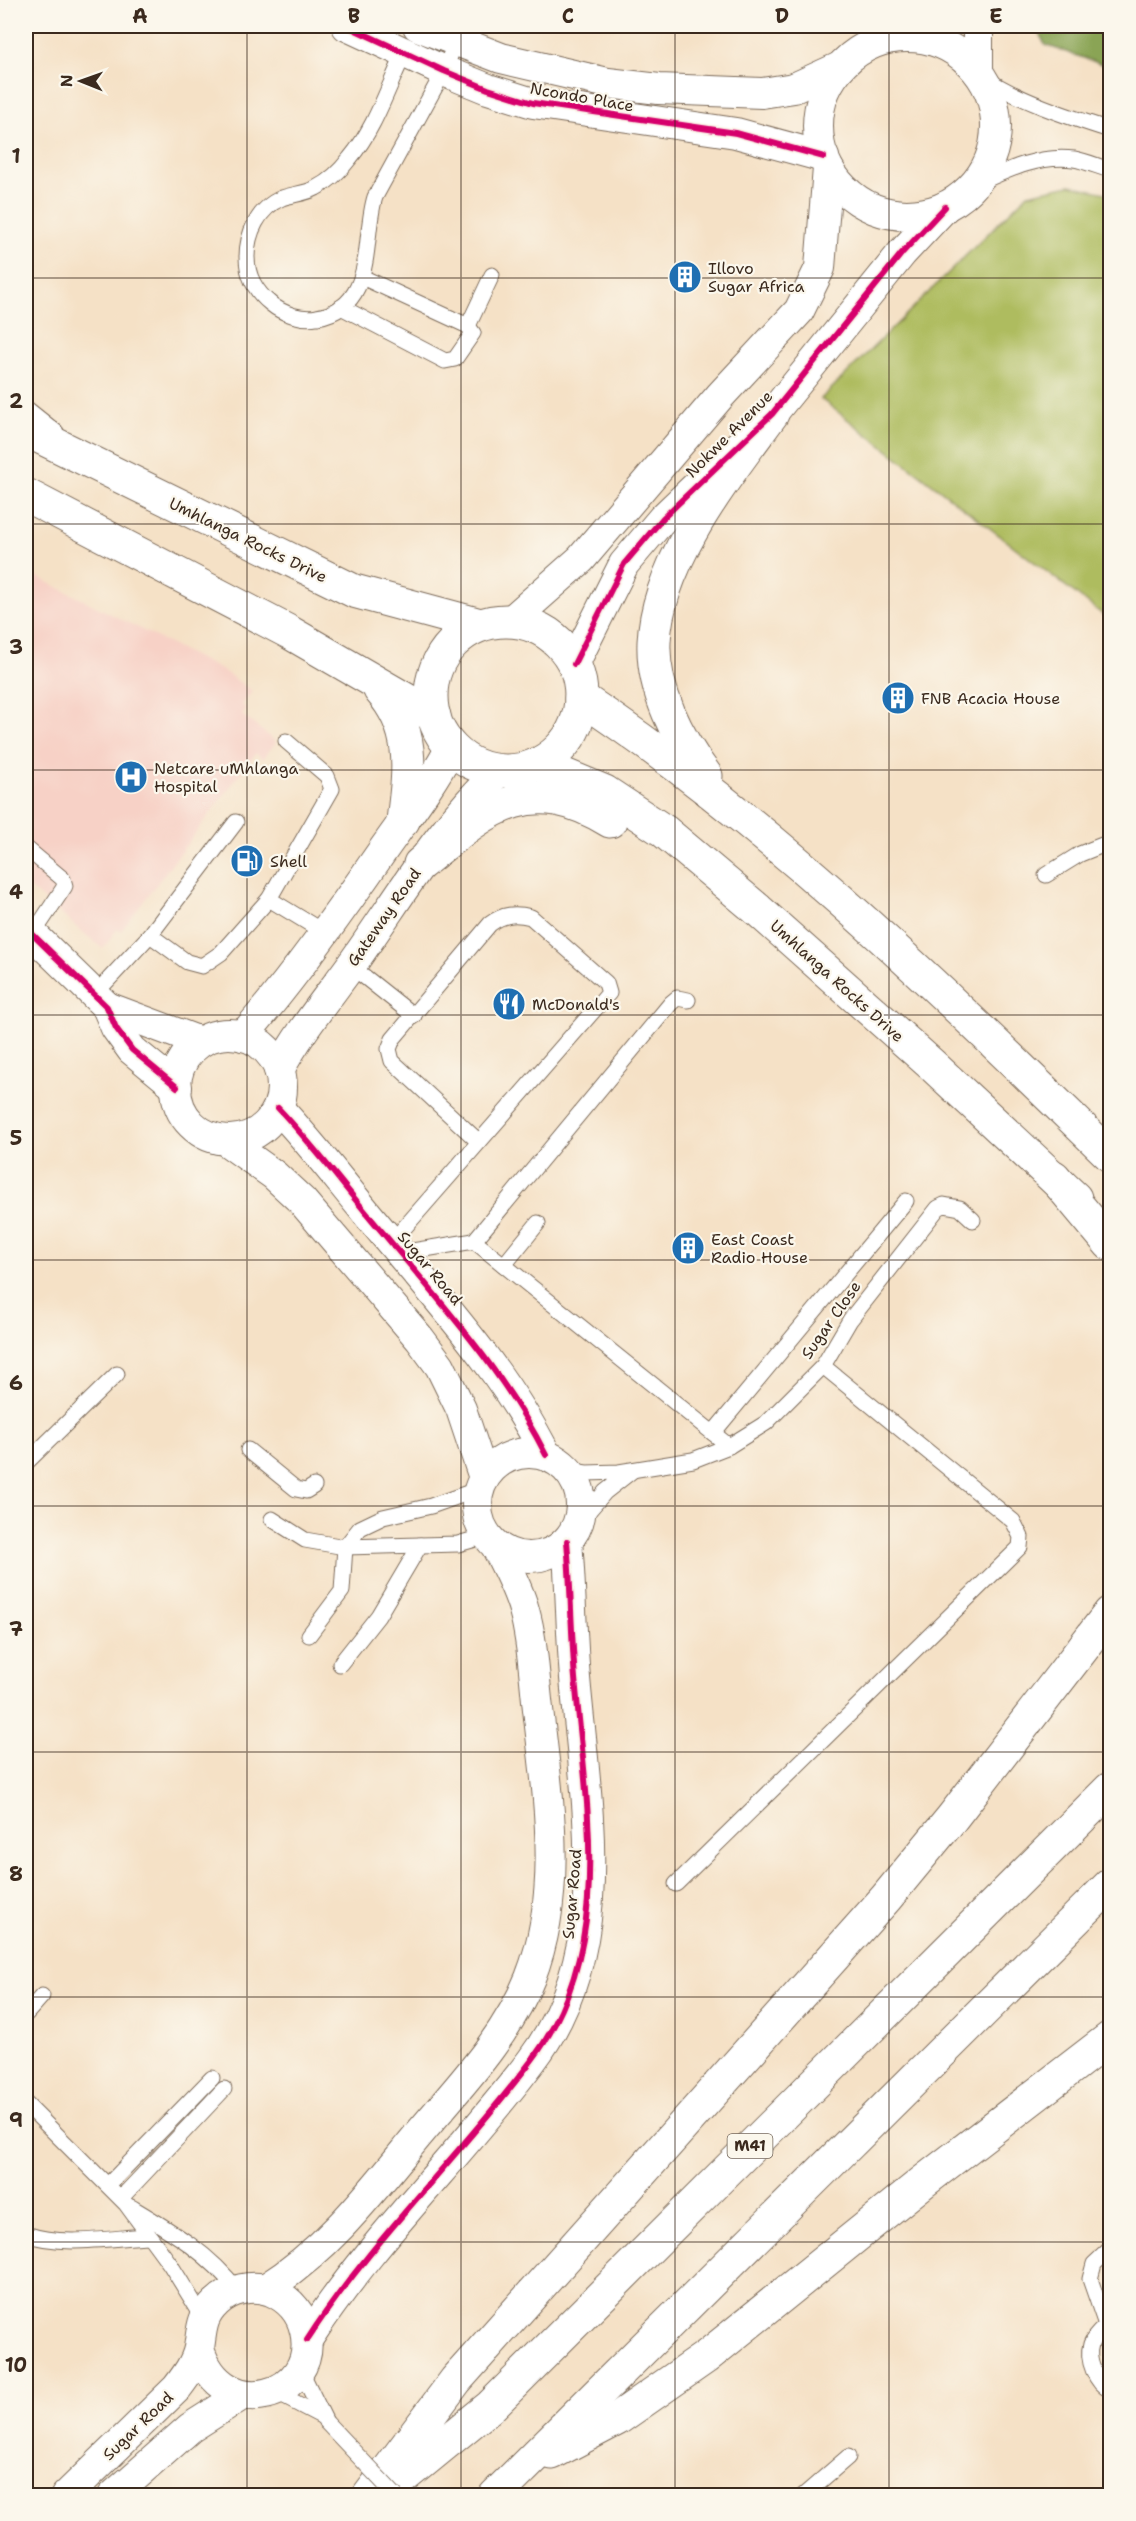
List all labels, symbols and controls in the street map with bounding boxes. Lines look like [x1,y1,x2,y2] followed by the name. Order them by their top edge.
[132,3,148,29] text: A
[348,3,360,29] text: B
[562,3,574,29] text: C
[775,3,789,29] text: D
[989,3,1003,29] text: E
[51,51,111,111] north arrow
[56,74,77,87] text: N
[528,78,636,116] street label: Ncondo Place
[11,143,21,169] text: 1
[708,258,804,297] place label: Illovo Sugar Africa
[667,259,703,295] building icon: Illovo Sugar Africa
[681,386,777,482] street label: Nokwe Avenue
[9,388,23,414] text: 2
[165,493,331,587] street label: Umhlanga Rocks Drive
[9,634,23,660] text: 3
[880,680,916,716] building icon: FNB Acacia House
[921,688,1060,709] place label: FNB Acacia House
[154,758,299,797] place label: Netcare uMhlanga Hospital
[113,759,149,795] hospital icon: Netcare uMhlanga Hospital
[229,843,265,879] fuel station icon: Shell
[270,851,307,872] place label: Shell
[342,864,426,970] street label: Gateway Road
[9,879,23,905] text: 4
[766,915,908,1047] street label: Umhlanga Rocks Drive
[491,986,527,1022] restaurant icon: McDonald's
[532,994,620,1015] place label: McDonald's
[10,1125,22,1151] text: 5
[393,1227,467,1309] street label: Sugar Road
[711,1229,808,1268] place label: East Coast Radio House
[670,1230,706,1266] building icon: East Coast Radio House
[796,1277,866,1363] street label: Sugar Close
[9,1370,23,1396] text: 6
[9,1616,23,1642] text: 7
[558,1848,586,1940] street label: Sugar Road
[9,1861,23,1887] text: 8
[9,2107,23,2133] text: 9
[728,2134,772,2158] road number: M41
[5,2352,27,2378] text: 10
[98,2387,178,2465] street label: Sugar Road

